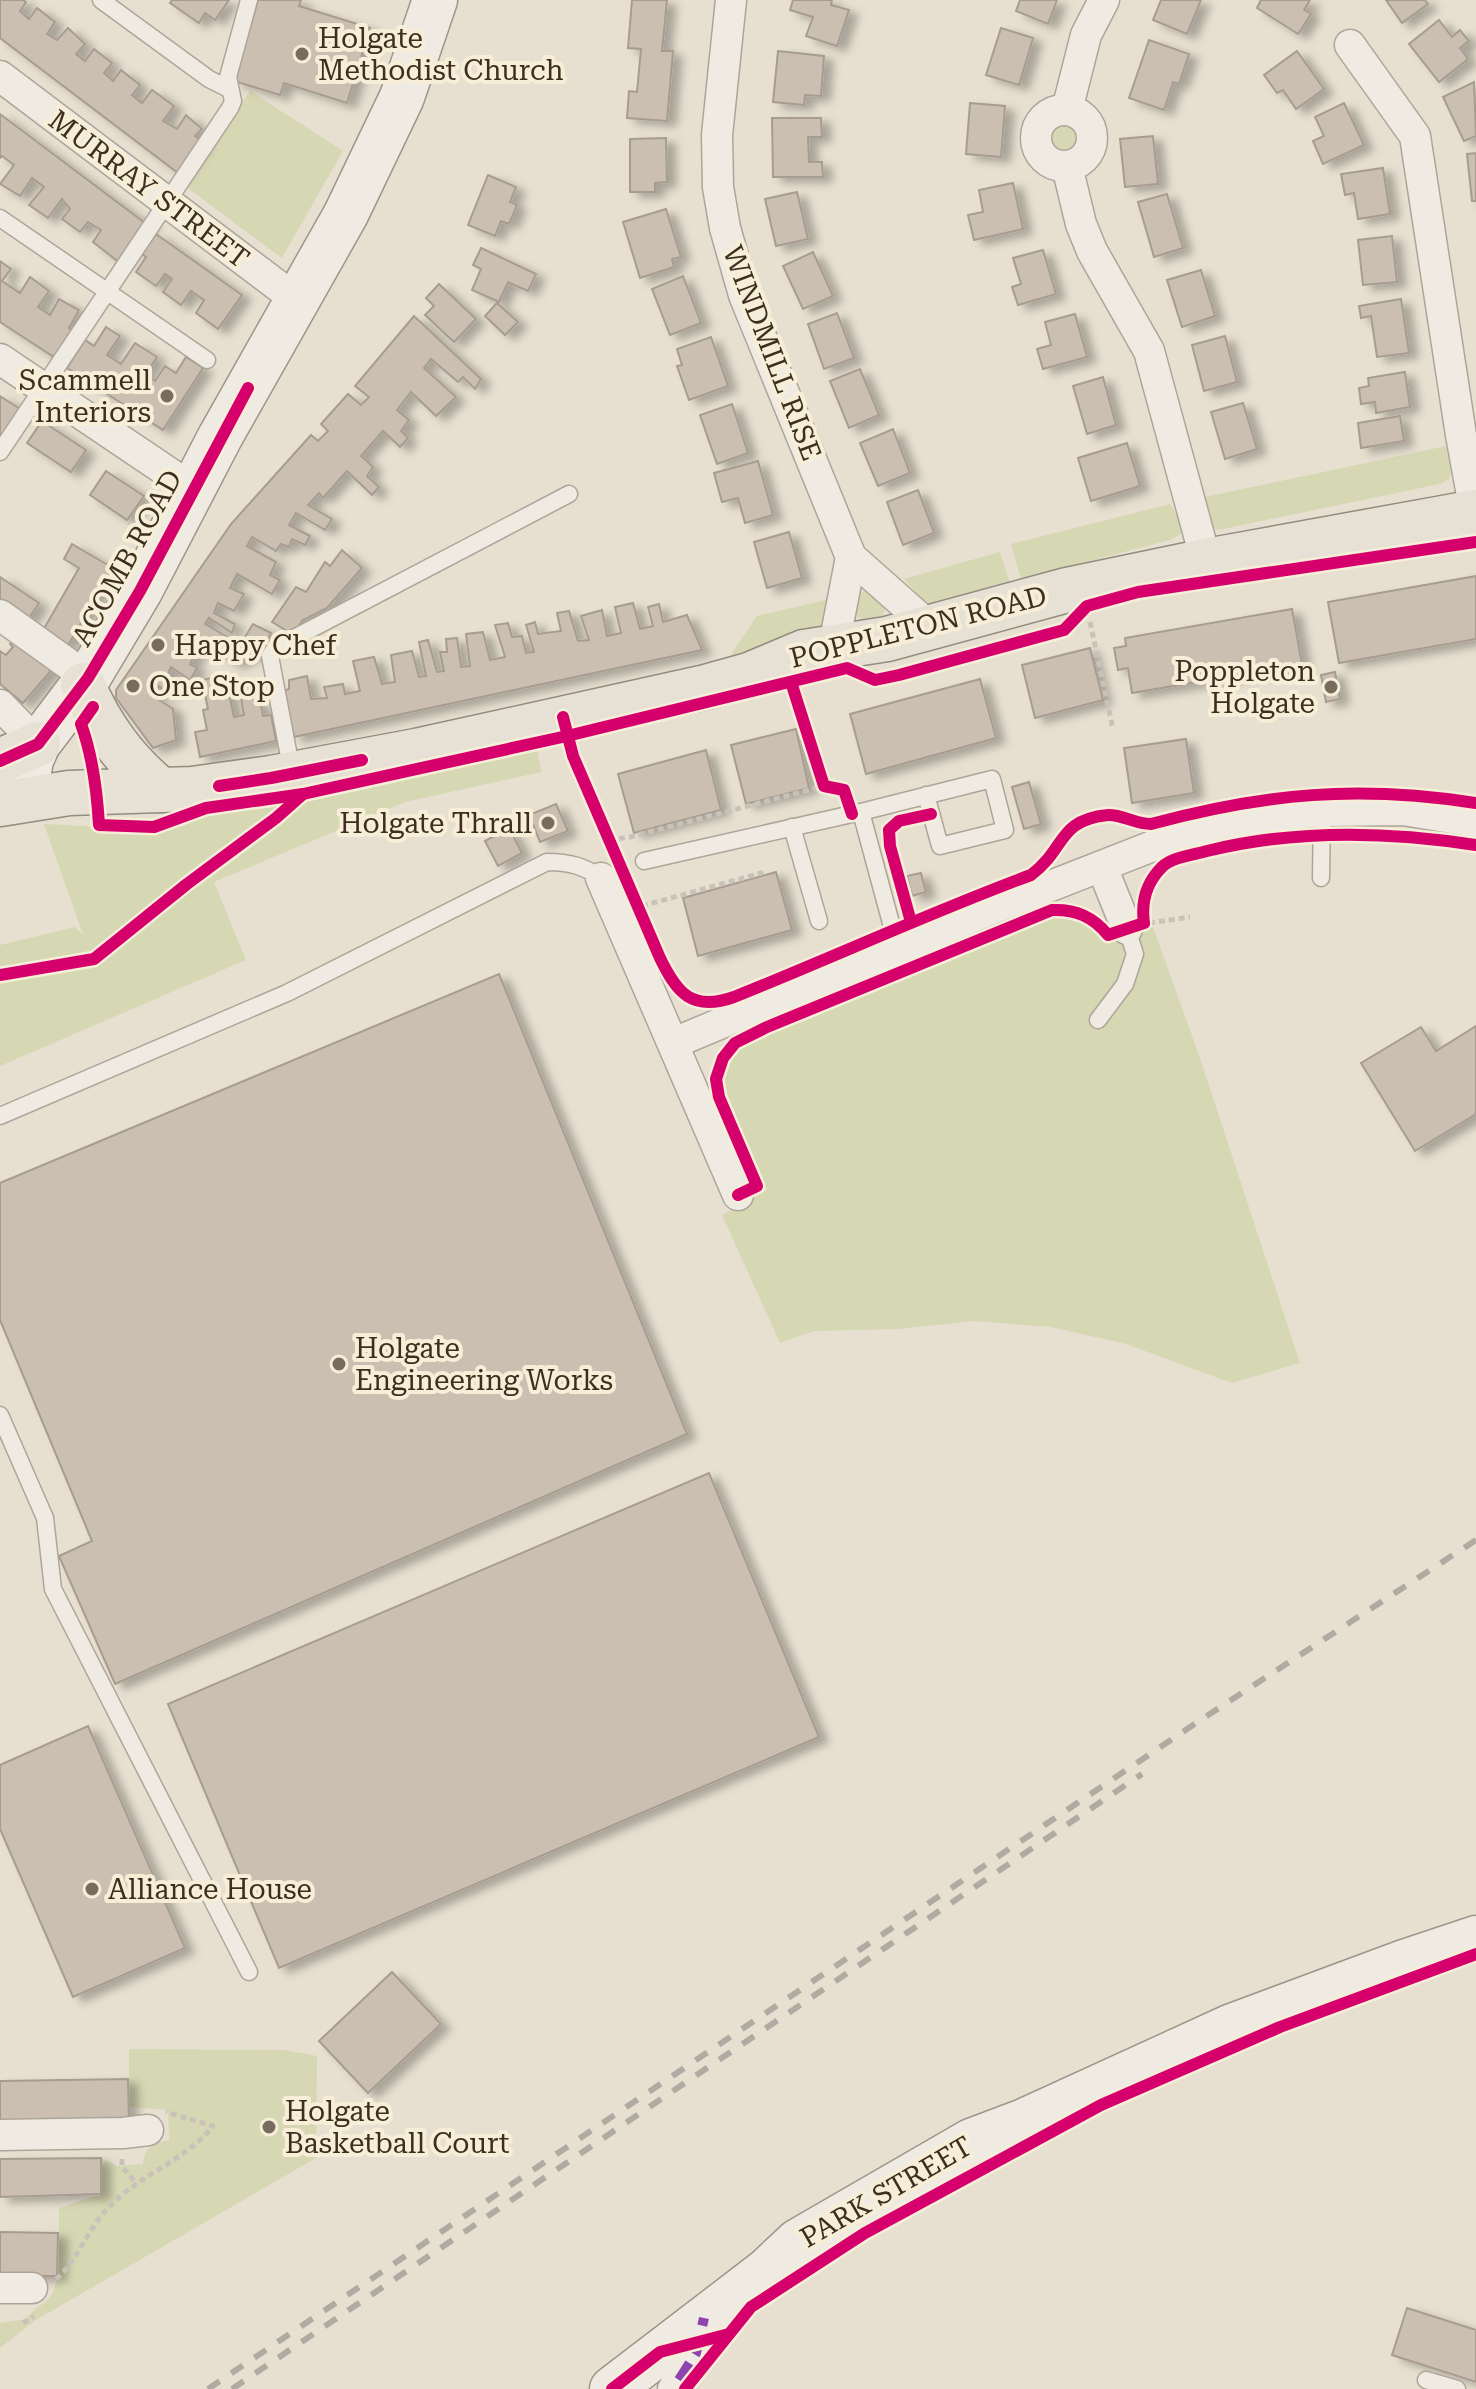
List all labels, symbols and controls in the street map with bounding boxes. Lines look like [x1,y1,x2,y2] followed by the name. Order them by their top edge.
[318,22,564,87] place label: Holgate Methodist Church
[293,45,311,63] marker: Holgate Methodist Church
[42,103,256,275] street label: MURRAY STREET
[716,241,828,465] street label: WINDMILL RISE
[19,364,151,429] place label: Scammell Interiors
[158,387,176,405] marker: Scammell Interiors
[65,464,189,652] street label: ACOMB ROAD
[786,579,1050,675] street label: POPPLETON ROAD
[174,629,337,662] place label: Happy Chef
[149,636,167,654] marker: Happy Chef
[1174,655,1315,720] place label: Poppleton Holgate
[149,670,275,703] place label: One Stop
[124,677,142,695] marker: One Stop
[1322,678,1340,696] marker: Poppleton Holgate
[340,807,532,840] place label: Holgate Thrall
[539,814,557,832] marker: Holgate Thrall
[355,1332,613,1397] place label: Holgate Engineering Works
[330,1355,348,1373] marker: Holgate Engineering Works
[108,1873,312,1906] place label: Alliance House
[83,1880,101,1898] marker: Alliance House
[285,2095,509,2160] place label: Holgate Basketball Court
[260,2118,278,2136] marker: Holgate Basketball Court
[794,2129,978,2255] street label: PARK STREET

